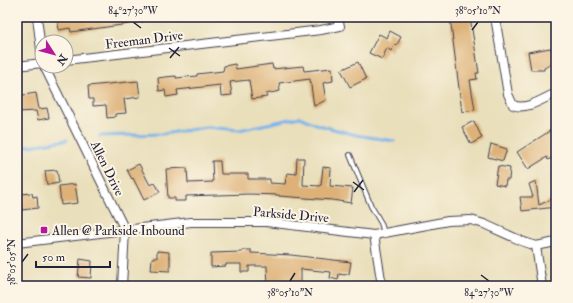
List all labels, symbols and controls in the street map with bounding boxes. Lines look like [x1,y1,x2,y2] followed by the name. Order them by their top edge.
[108,5,158,17] text: 84°27'30"W
[455,5,501,17] text: 38°05'10"N
[104,27,184,53] street label: Freeman Drive
[34,34,74,74] north arrow
[53,51,70,68] text: N
[86,137,128,199] street label: Allen Drive
[252,204,330,226] street label: Parkside Drive
[51,223,185,239] place label: Allen @ Parkside Inbound
[39,225,49,235] marker: Allen @ Parkside Inbound
[6,238,18,286] text: 38°05'05"N
[36,243,110,269] scale bar
[42,250,66,265] text: 50 m
[267,287,313,299] text: 38°05'10"N
[464,287,514,299] text: 84°27'30"W

